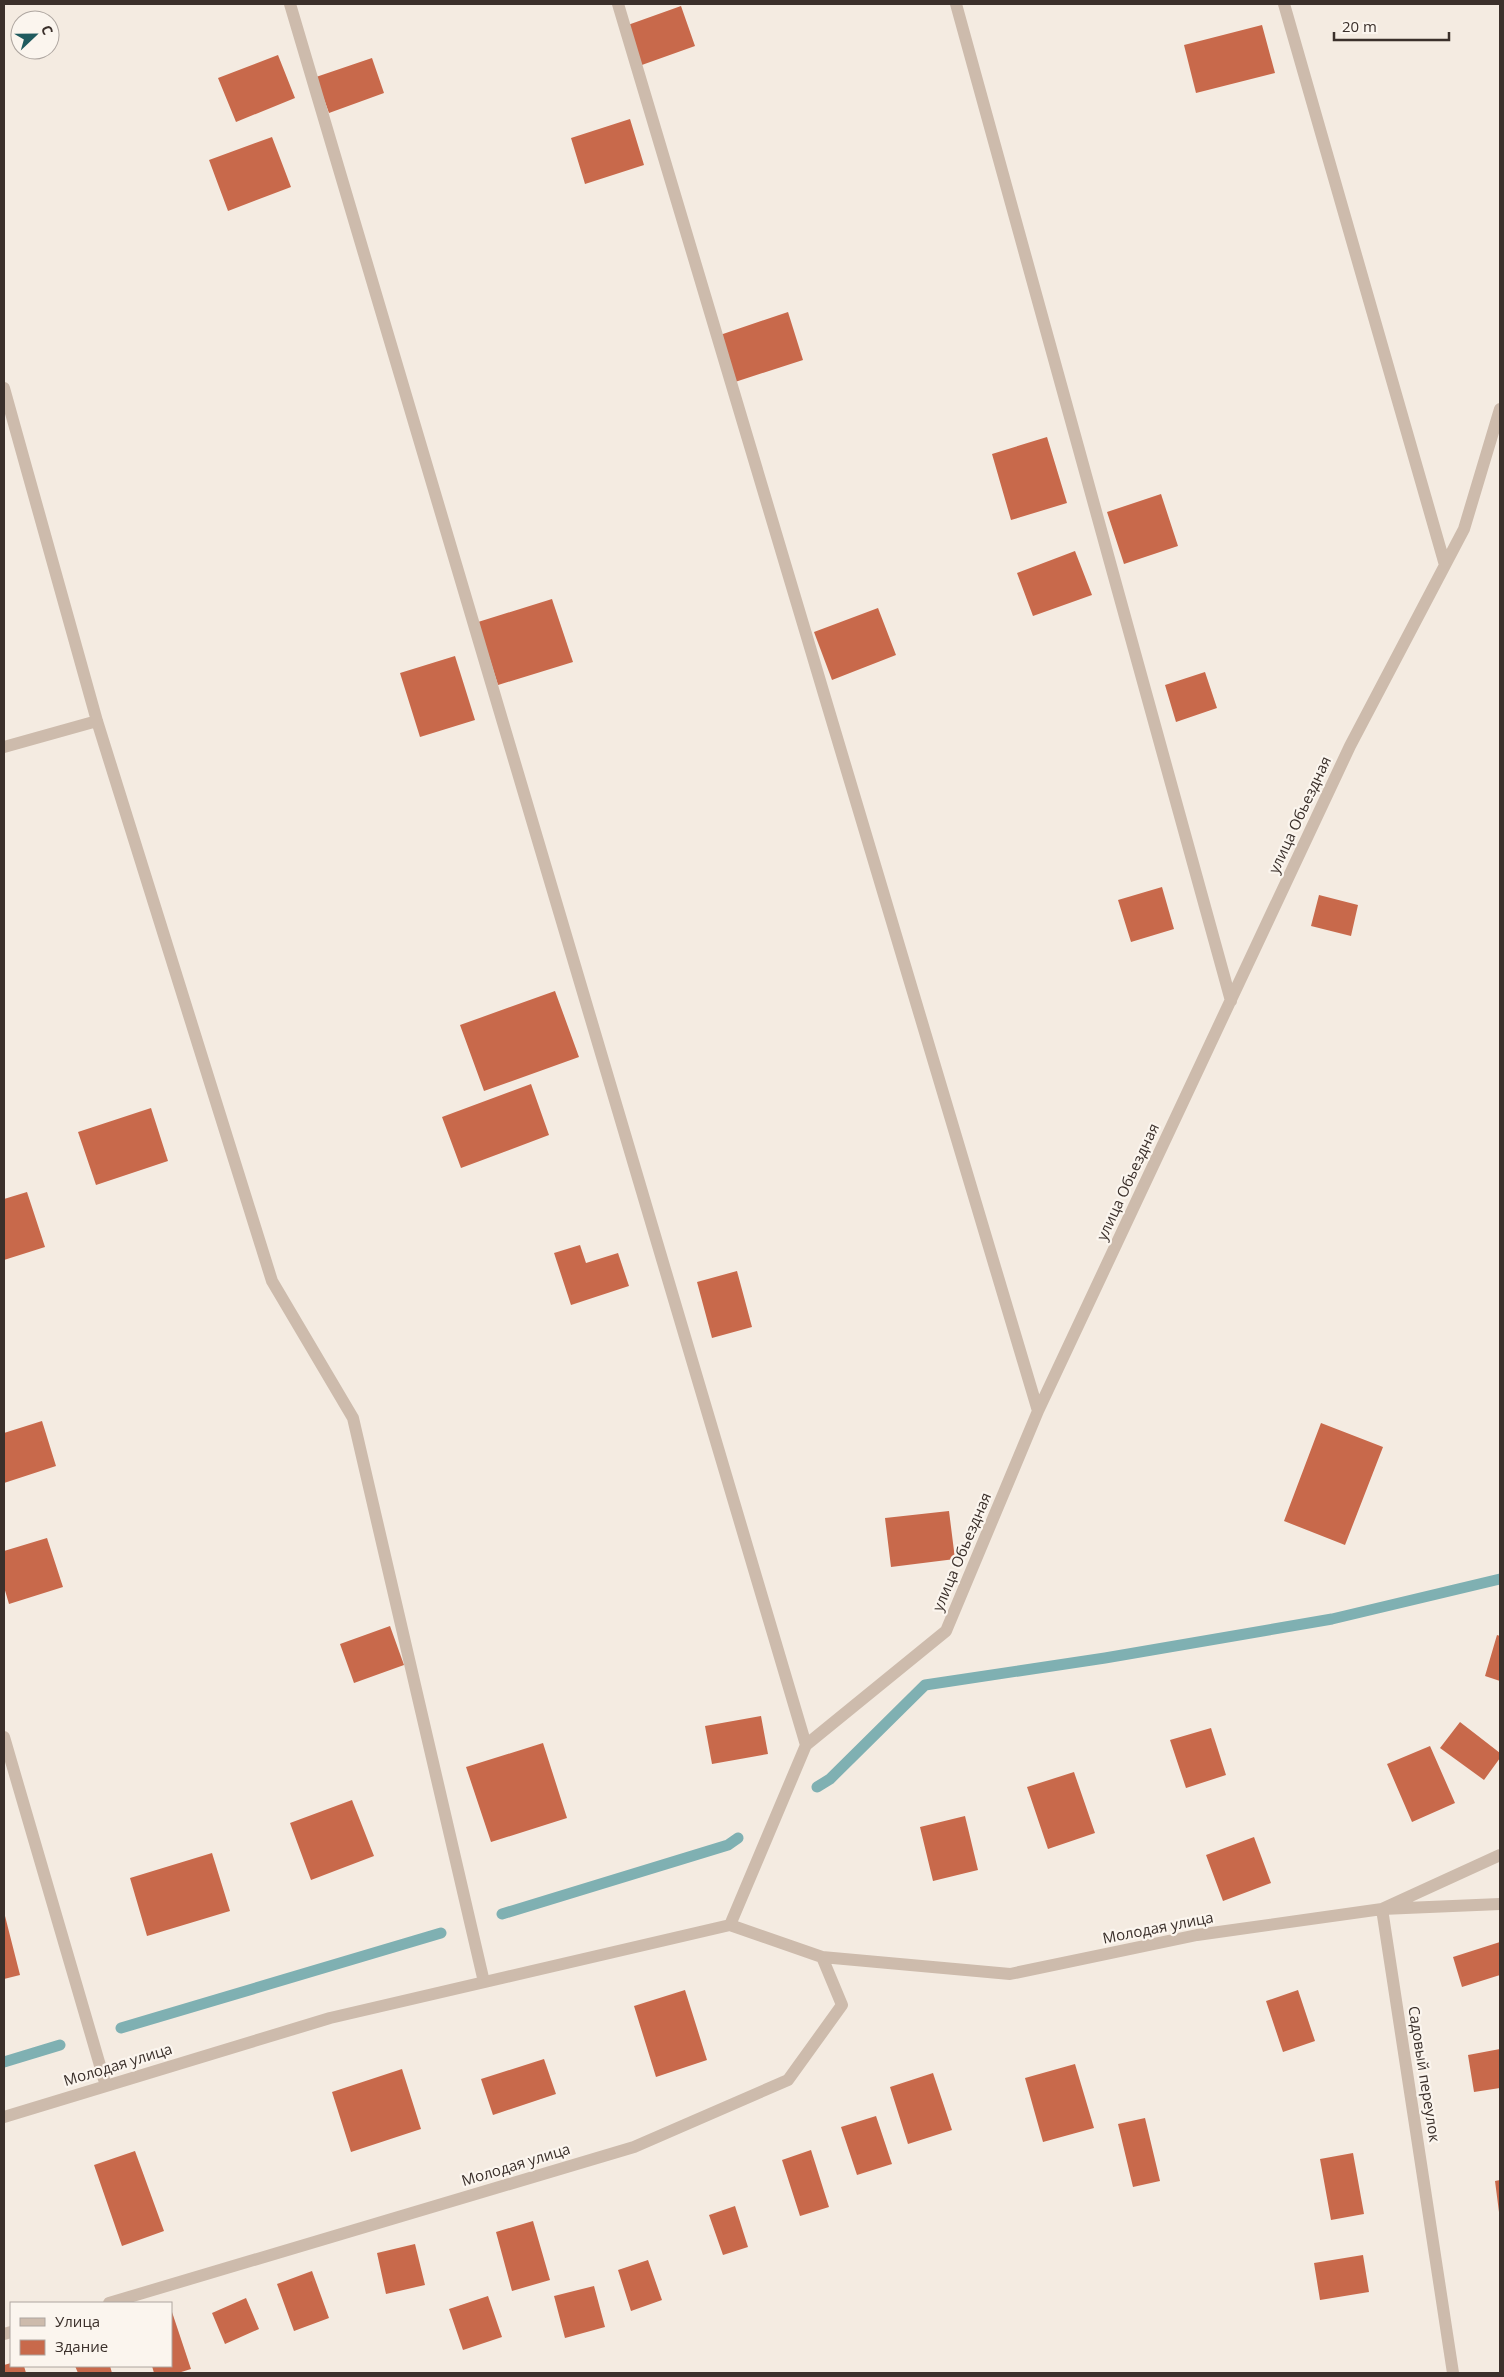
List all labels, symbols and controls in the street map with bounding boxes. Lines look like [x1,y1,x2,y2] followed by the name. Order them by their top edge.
[10,10,60,60] north arrow
[1334,10,1449,42] scale bar
[1342,16,1377,36] text: 20 m
[37,22,58,38] text: С
[1263,753,1335,876] street label: улица Обьездная
[1091,1120,1163,1243] street label: улица Обьездная
[927,1489,995,1614] street label: улица Обьездная
[1101,1906,1215,1948] street label: Молодая улица
[1404,2005,1446,2143] street label: Садовый переулок
[61,2038,174,2090] street label: Молодая улица
[459,2138,572,2190] street label: Молодая улица
[10,2302,172,2367] legend
[55,2311,100,2331] text: Улица
[55,2336,108,2356] text: Здание

